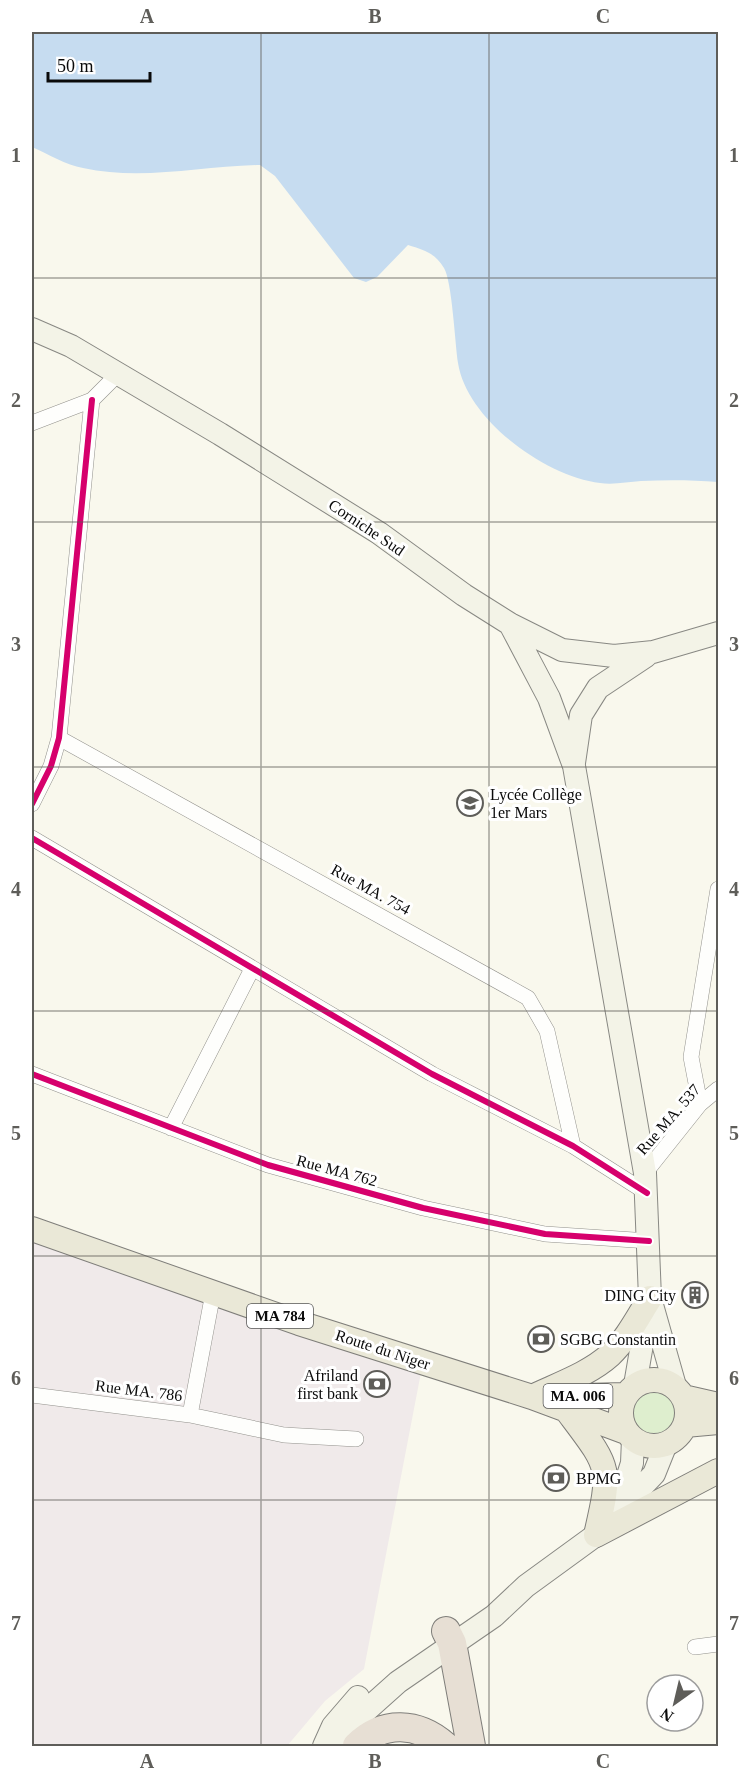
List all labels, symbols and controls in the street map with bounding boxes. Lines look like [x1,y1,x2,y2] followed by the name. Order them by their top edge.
[140,5,155,27] text: A
[368,5,382,27] text: B
[596,5,610,27] text: C
[48,45,150,83] scale bar
[57,56,94,76] text: 50 m
[11,144,21,166] text: 1
[729,144,739,166] text: 1
[11,389,21,411] text: 2
[729,389,739,411] text: 2
[326,496,408,559] street label: Corniche Sud
[11,633,21,655] text: 3
[729,633,739,655] text: 3
[490,786,582,821] place label: Lycée Collège 1er Mars
[455,788,485,818] school or university icon: Lycée Collège 1er Mars
[328,861,413,918] street label: Rue MA. 754
[11,878,21,900] text: 4
[729,878,739,900] text: 4
[633,1081,704,1158] street label: Rue MA. 537
[11,1122,21,1144] text: 5
[729,1122,739,1144] text: 5
[295,1152,379,1189] street label: Rue MA 762
[680,1280,710,1310] building icon: DING City
[604,1287,676,1305] place label: DING City
[247,1304,313,1328] road number: MA 784
[526,1324,556,1354] bank icon: SGBG Constantin
[333,1326,433,1374] street label: Route du Niger
[560,1331,676,1348] place label: SGBG Constantin
[11,1367,21,1389] text: 6
[297,1367,358,1402] place label: Afriland first bank
[729,1367,739,1389] text: 6
[362,1369,392,1399] bank icon: Afriland first bank
[94,1377,183,1404] street label: Rue MA. 786
[544,1384,612,1408] road number: MA. 006
[541,1463,571,1493] bank icon: BPMG
[576,1470,622,1487] place label: BPMG
[11,1612,21,1634] text: 7
[729,1612,739,1634] text: 7
[645,1673,705,1733] north arrow
[657,1704,676,1725] text: N
[140,1750,155,1772] text: A
[368,1750,382,1772] text: B
[596,1750,610,1772] text: C

